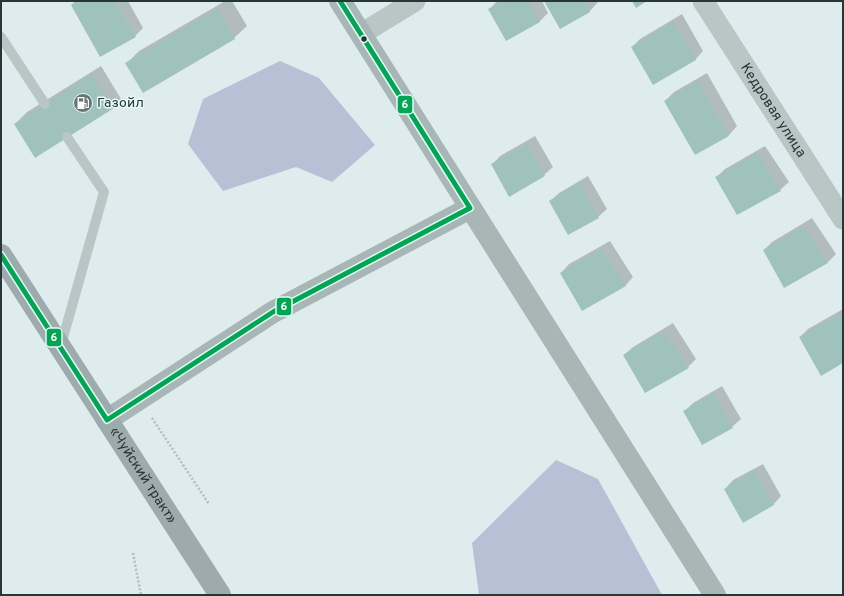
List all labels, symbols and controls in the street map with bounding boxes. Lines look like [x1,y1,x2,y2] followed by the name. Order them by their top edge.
[359,34,369,44] unlabelled marker
[737,60,810,161] street label: Кедровая улица
[72,92,94,114] fuel station icon: Газойл
[97,95,144,112] place label: Газойл
[397,95,413,114] line badge: 6
[402,98,409,112] text: 6
[276,297,292,316] line badge: 6
[281,300,288,314] text: 6
[46,328,62,347] line badge: 6
[51,331,58,345] text: 6
[106,424,180,526] street label: «Чуйский тракт»

